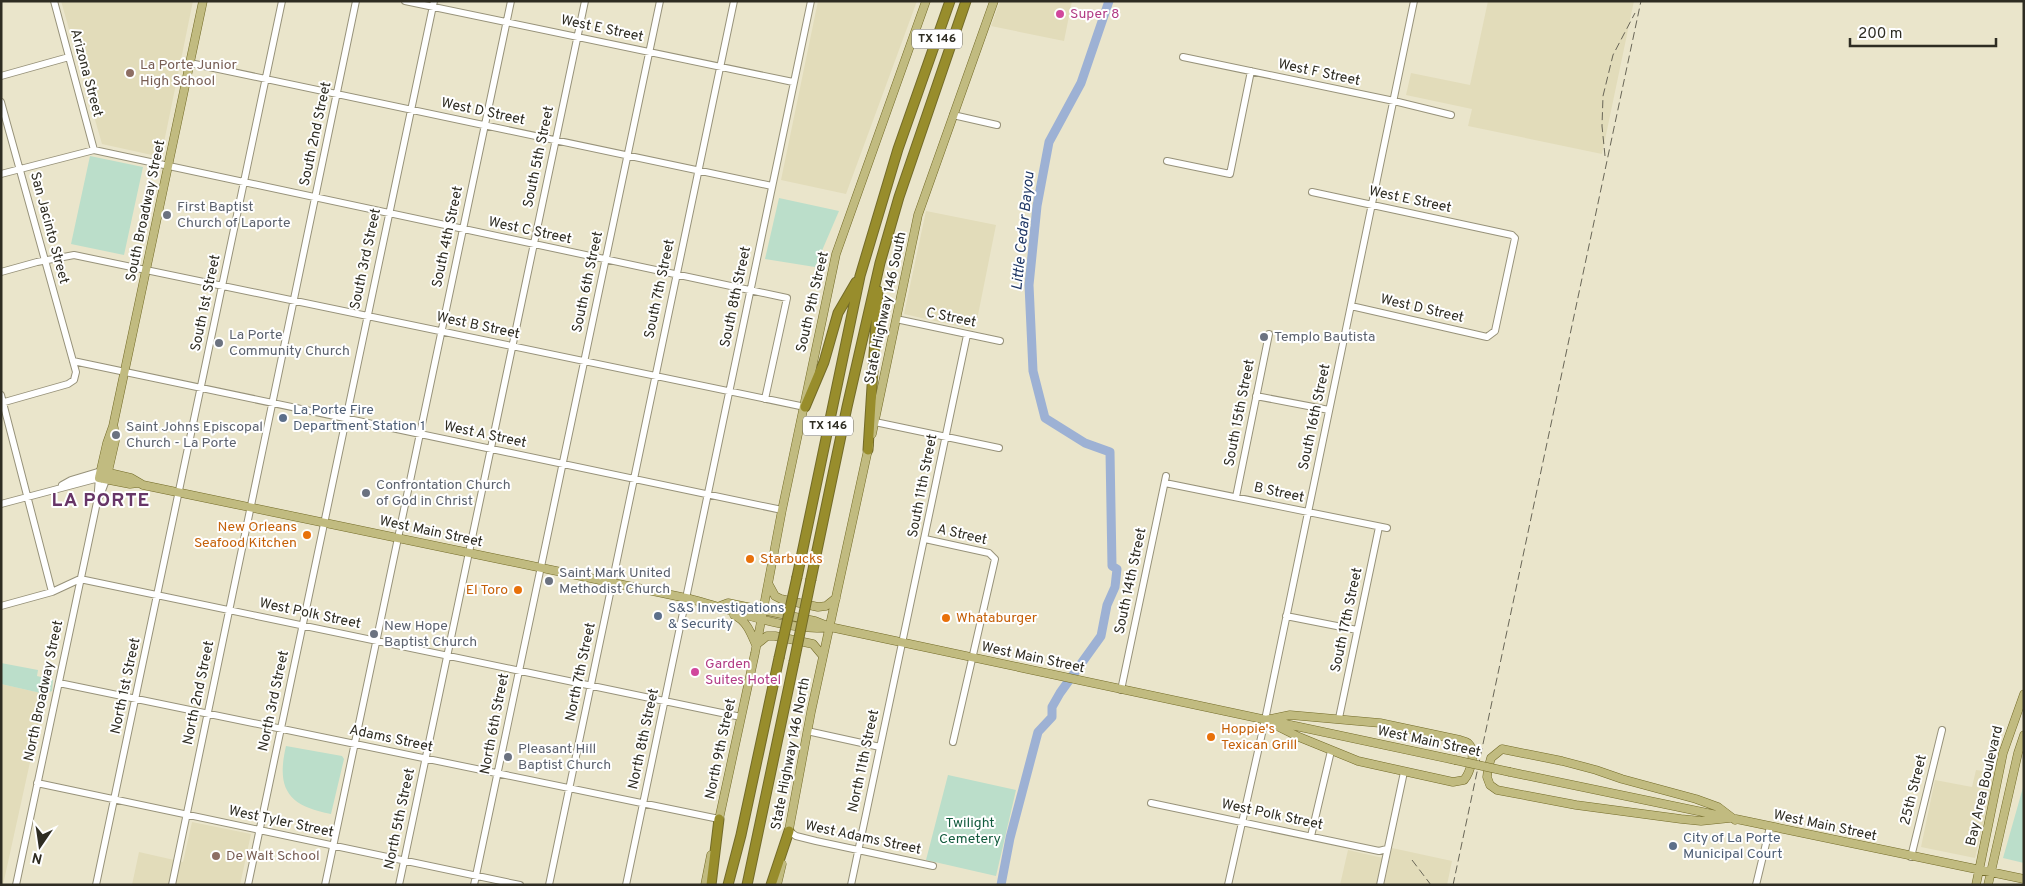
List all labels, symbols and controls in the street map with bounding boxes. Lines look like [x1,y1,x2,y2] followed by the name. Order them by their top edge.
[1070,6,1119,23] place label: Super 8
[1054,8,1066,20] marker: Super 8
[559,12,645,46] street label: West E Street
[1850,15,1996,47] scale bar
[1858,25,1903,44] text: 200 m
[66,27,106,119] street label: Arizona Street
[912,30,962,48] road number: TX 146
[1276,56,1362,90] street label: West F Street
[140,57,238,90] place label: La Porte Junior High School
[124,67,136,79] marker: La Porte Junior High School
[297,80,335,188] street label: South 2nd Street
[440,95,526,129] street label: West D Street
[520,105,558,209] street label: South 5th Street
[123,139,169,283] street label: South Broadway Street
[26,170,72,286] street label: San Jacinto Street
[1008,170,1040,291] water label: Little Cedar Bayou
[1367,183,1453,217] street label: West E Street
[429,185,467,289] street label: South 4th Street
[177,199,290,232] place label: First Baptist Church of Laporte
[347,207,385,311] street label: South 3rd Street
[161,209,173,221] marker: First Baptist Church of Laporte
[487,214,573,248] street label: West C Street
[569,230,607,334] street label: South 6th Street
[862,230,910,386] street label: State Highway 146 South
[641,238,679,340] street label: South 7th Street
[717,245,755,349] street label: South 8th Street
[793,250,833,354] street label: South 9th Street
[187,253,225,353] street label: South 1st Street
[1379,291,1465,327] street label: West D Street
[924,304,978,332] street label: C Street
[435,309,521,343] street label: West B Street
[229,327,350,360] place label: La Porte Community Church
[1274,329,1375,346] place label: Templo Bautista
[1258,331,1270,343] marker: Templo Bautista
[213,337,225,349] marker: La Porte Community Church
[1221,358,1259,468] street label: South 15th Street
[1295,362,1335,472] street label: South 16th Street
[293,402,425,435] place label: La Porte Fire Department Station 1
[277,412,289,424] marker: La Porte Fire Department Station 1
[803,416,853,436] road number: TX 146
[442,418,528,452] street label: West A Street
[126,419,263,452] place label: Saint Johns Episcopal Church - La Porte
[110,429,122,441] marker: Saint Johns Episcopal Church - La Porte
[905,433,941,539] street label: South 11th Street
[376,477,511,510] place label: Confrontation Church of God in Christ
[1252,479,1306,507] street label: B Street
[360,487,372,499] marker: Confrontation Church of God in Christ
[52,489,150,513] district label: LA PORTE
[378,513,484,551] street label: West Main Street
[194,519,297,552] place label: New Orleans Seafood Kitchen
[935,521,989,549] street label: A Street
[1111,526,1151,636] street label: South 14th Street
[301,529,313,541] marker: New Orleans Seafood Kitchen
[760,551,823,568] place label: Starbucks
[744,553,756,565] marker: Starbucks
[559,565,671,598] place label: Saint Mark United Methodist Church
[1328,566,1366,674] street label: South 17th Street
[543,575,555,587] marker: Saint Mark United Methodist Church
[466,582,508,599] place label: El Toro
[512,584,524,596] marker: El Toro
[258,595,362,633] street label: West Polk Street
[668,600,785,633] place label: S&S Investigations & Security
[652,610,664,622] marker: S&S Investigations & Security
[956,610,1038,627] place label: Whataburger
[940,612,952,624] marker: Whataburger
[384,618,477,651] place label: New Hope Baptist Church
[21,619,67,763] street label: North Broadway Street
[562,621,600,723] street label: North 7th Street
[368,628,380,640] marker: New Hope Baptist Church
[107,636,145,736] street label: North 1st Street
[180,639,218,747] street label: North 2nd Street
[980,639,1086,677] street label: West Main Street
[255,649,293,753] street label: North 3rd Street
[705,656,781,689] place label: Garden Suites Hotel
[689,666,701,678] marker: Garden Suites Hotel
[477,672,513,776] street label: North 6th Street
[768,676,814,832] street label: State Highway 146 North
[625,687,663,791] street label: North 8th Street
[702,697,740,801] street label: North 9th Street
[845,708,883,814] street label: North 11th Street
[1221,721,1297,754] place label: Hoppie's Texican Grill
[348,722,434,756] street label: Adams Street
[1376,723,1482,761] street label: West Main Street
[1963,724,2007,848] street label: Bay Area Boulevard
[1205,731,1217,743] marker: Hoppie's Texican Grill
[518,741,611,774] place label: Pleasant Hill Baptist Church
[502,751,514,763] marker: Pleasant Hill Baptist Church
[1897,753,1931,827] street label: 25th Street
[381,767,419,871] street label: North 5th Street
[1220,796,1324,834] street label: West Polk Street
[227,803,335,841] street label: West Tyler Street
[1772,807,1878,845] street label: West Main Street
[939,815,1001,848] park label: Twilight Cemetery
[803,817,923,859] street label: West Adams Street
[15,821,65,871] north arrow
[1683,830,1783,863] place label: City of La Porte Municipal Court
[1667,840,1679,852] marker: City of La Porte Municipal Court
[31,848,44,867] text: N
[226,848,320,865] place label: De Walt School
[210,850,222,862] marker: De Walt School

